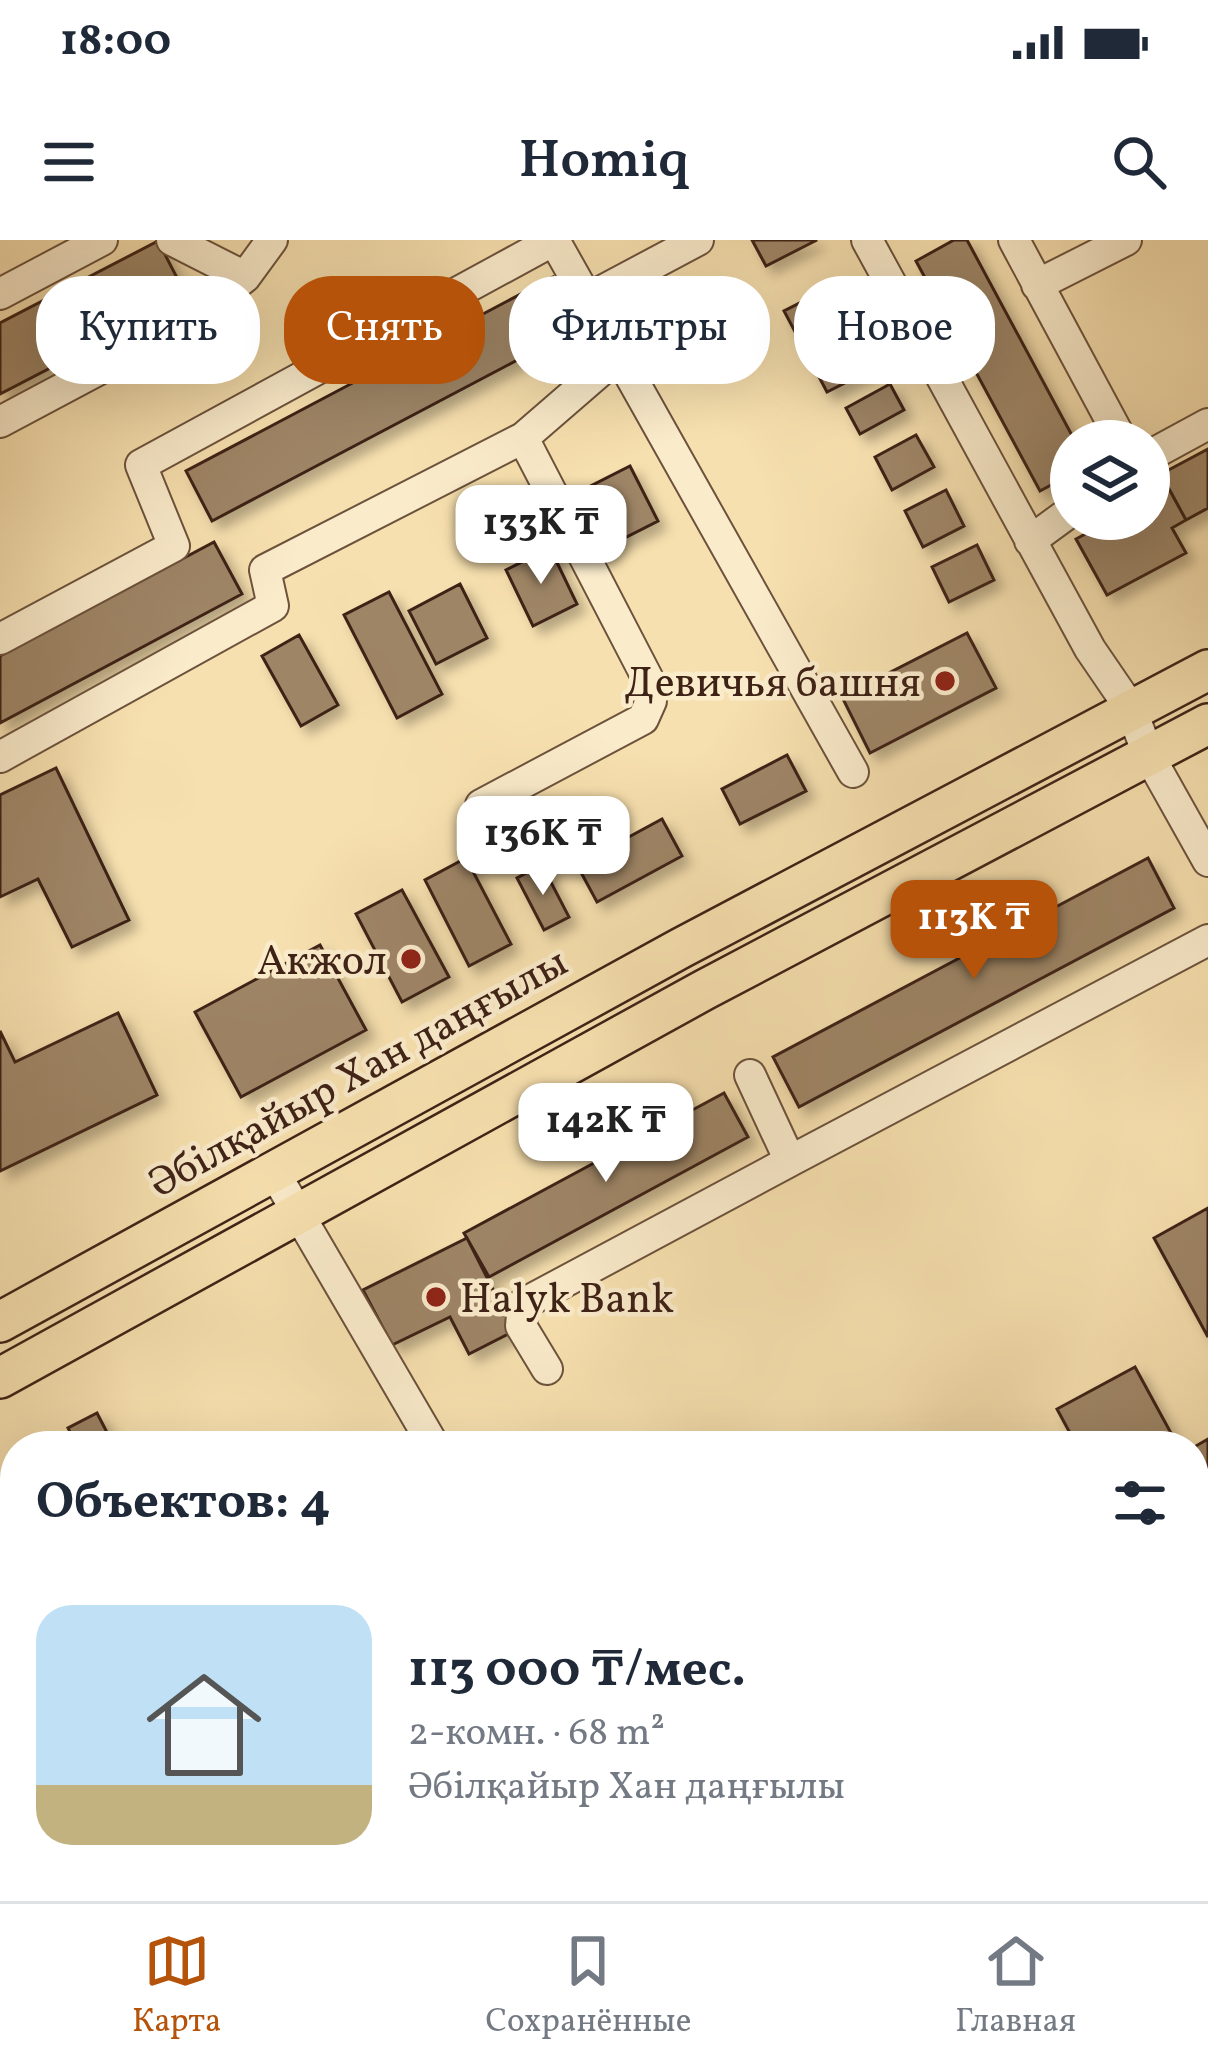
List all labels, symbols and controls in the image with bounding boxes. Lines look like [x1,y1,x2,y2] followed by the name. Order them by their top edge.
[60,11,171,74] text: 18:00
[519,125,689,200] text: Homiq
[36,129,102,195] icon: menu
[1106,129,1172,195] icon: search
[36,276,260,384] chip: Купить
[284,276,485,384] chip: Снять
[509,276,770,384] chip: Фильтры
[794,276,995,384] chip: Новое
[1050,420,1170,540] map controls
[1050,420,1170,540] button: layers
[443,485,639,587] pin: 133K ₸
[483,497,599,551] text: 133K ₸
[624,656,921,715] place label: Девичья башня
[932,668,958,694] marker: Девичья башня
[445,796,641,898] pin: 136K ₸
[484,808,602,862] text: 136K ₸
[876,880,1072,982] pin: 113K ₸
[918,892,1030,946] text: 113K ₸
[257,934,387,993] place label: Акжол
[139,935,579,1215] street label: Әбілқайыр Хан даңғылы
[398,946,424,972] marker: Акжол
[508,1083,704,1185] pin: 142K ₸
[545,1095,667,1149] text: 142K ₸
[460,1272,674,1331] place label: Halyk Bank
[423,1284,449,1310] marker: Halyk Bank
[36,1468,331,1539] text: Объектов: 4
[1107,1470,1173,1536] icon: filters
[408,1636,746,1707] text: 113 000 ₸/мес.
[132,1653,276,1797] icon: home
[408,1707,665,1761] text: 2-комн. · 68 m²
[408,1761,845,1815] text: Әбілқайыр Хан даңғылы
[132,1928,222,2046] tab: Карта
[485,1928,691,2046] tab: Сохранённые
[955,1928,1076,2046] tab: Главная

